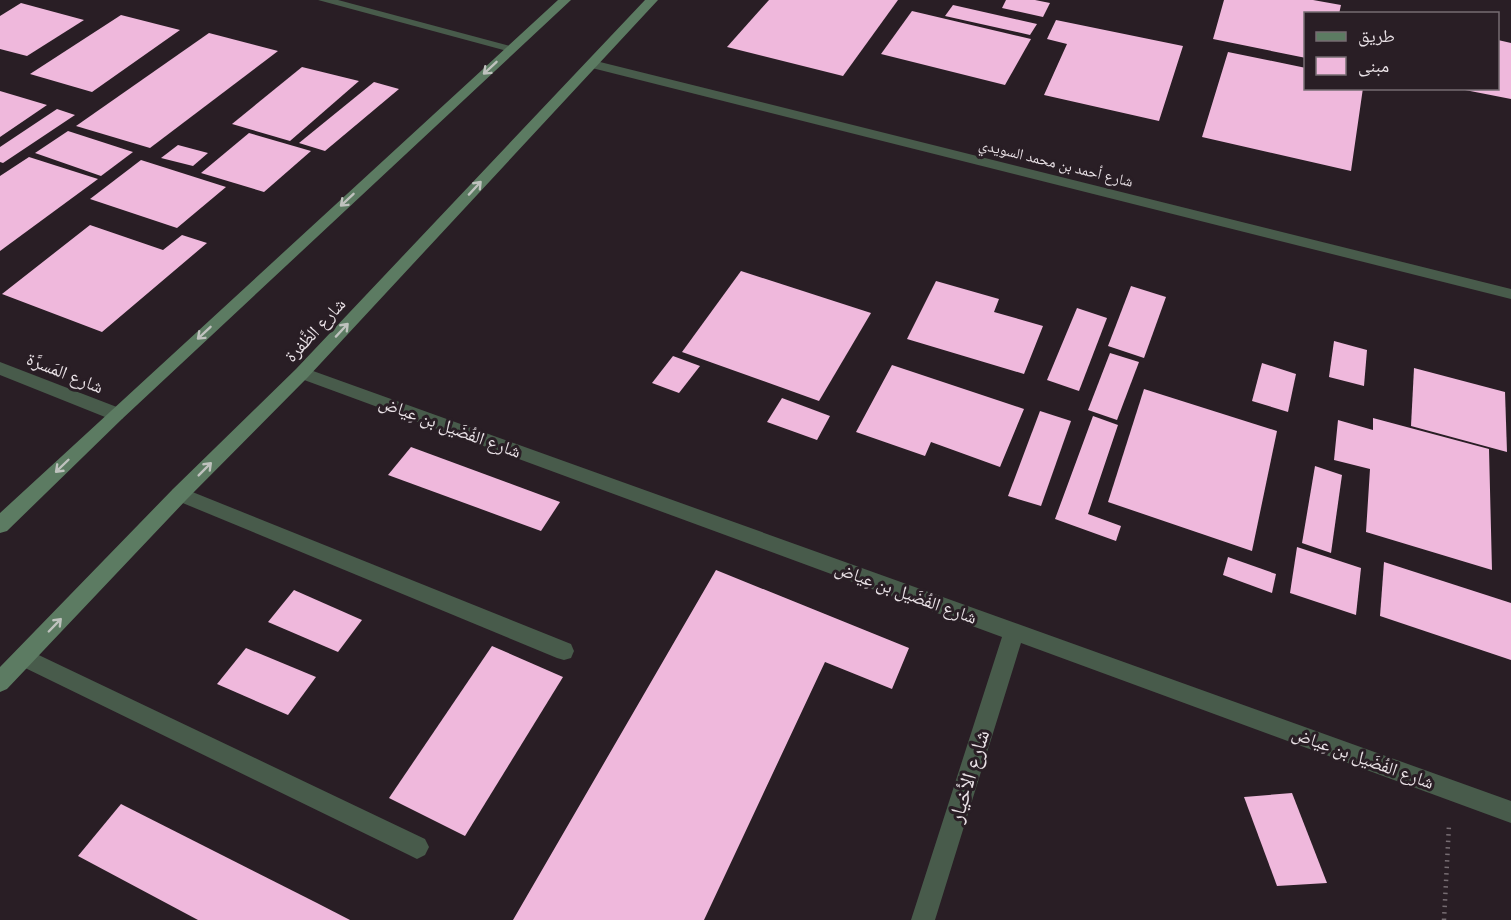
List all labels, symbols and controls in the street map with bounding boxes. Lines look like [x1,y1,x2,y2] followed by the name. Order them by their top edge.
[1304,12,1499,90] legend
[1358,24,1395,47] text: طريق
[1358,54,1389,77] text: مبنى
[483,60,498,75] one-way arrow
[976,134,1135,194] street label: شارع أحمد بن محمد السويدي
[468,181,483,196] one-way arrow
[340,193,355,207] one-way arrow
[279,293,350,367] street label: شارع الظَّفرة
[335,323,349,338] one-way arrow
[197,326,212,340] one-way arrow
[23,347,107,398] street label: شارع المَسرَّة
[376,390,524,463] street label: شارع الفُضَيل بن عِياض
[55,459,70,473] one-way arrow
[198,462,212,477] one-way arrow
[832,556,980,629] street label: شارع الفُضَيل بن عِياض
[48,617,62,632] one-way arrow
[1289,721,1437,794] street label: شارع الفُضَيل بن عِياض
[941,726,995,826] street label: شارع الأخيار

